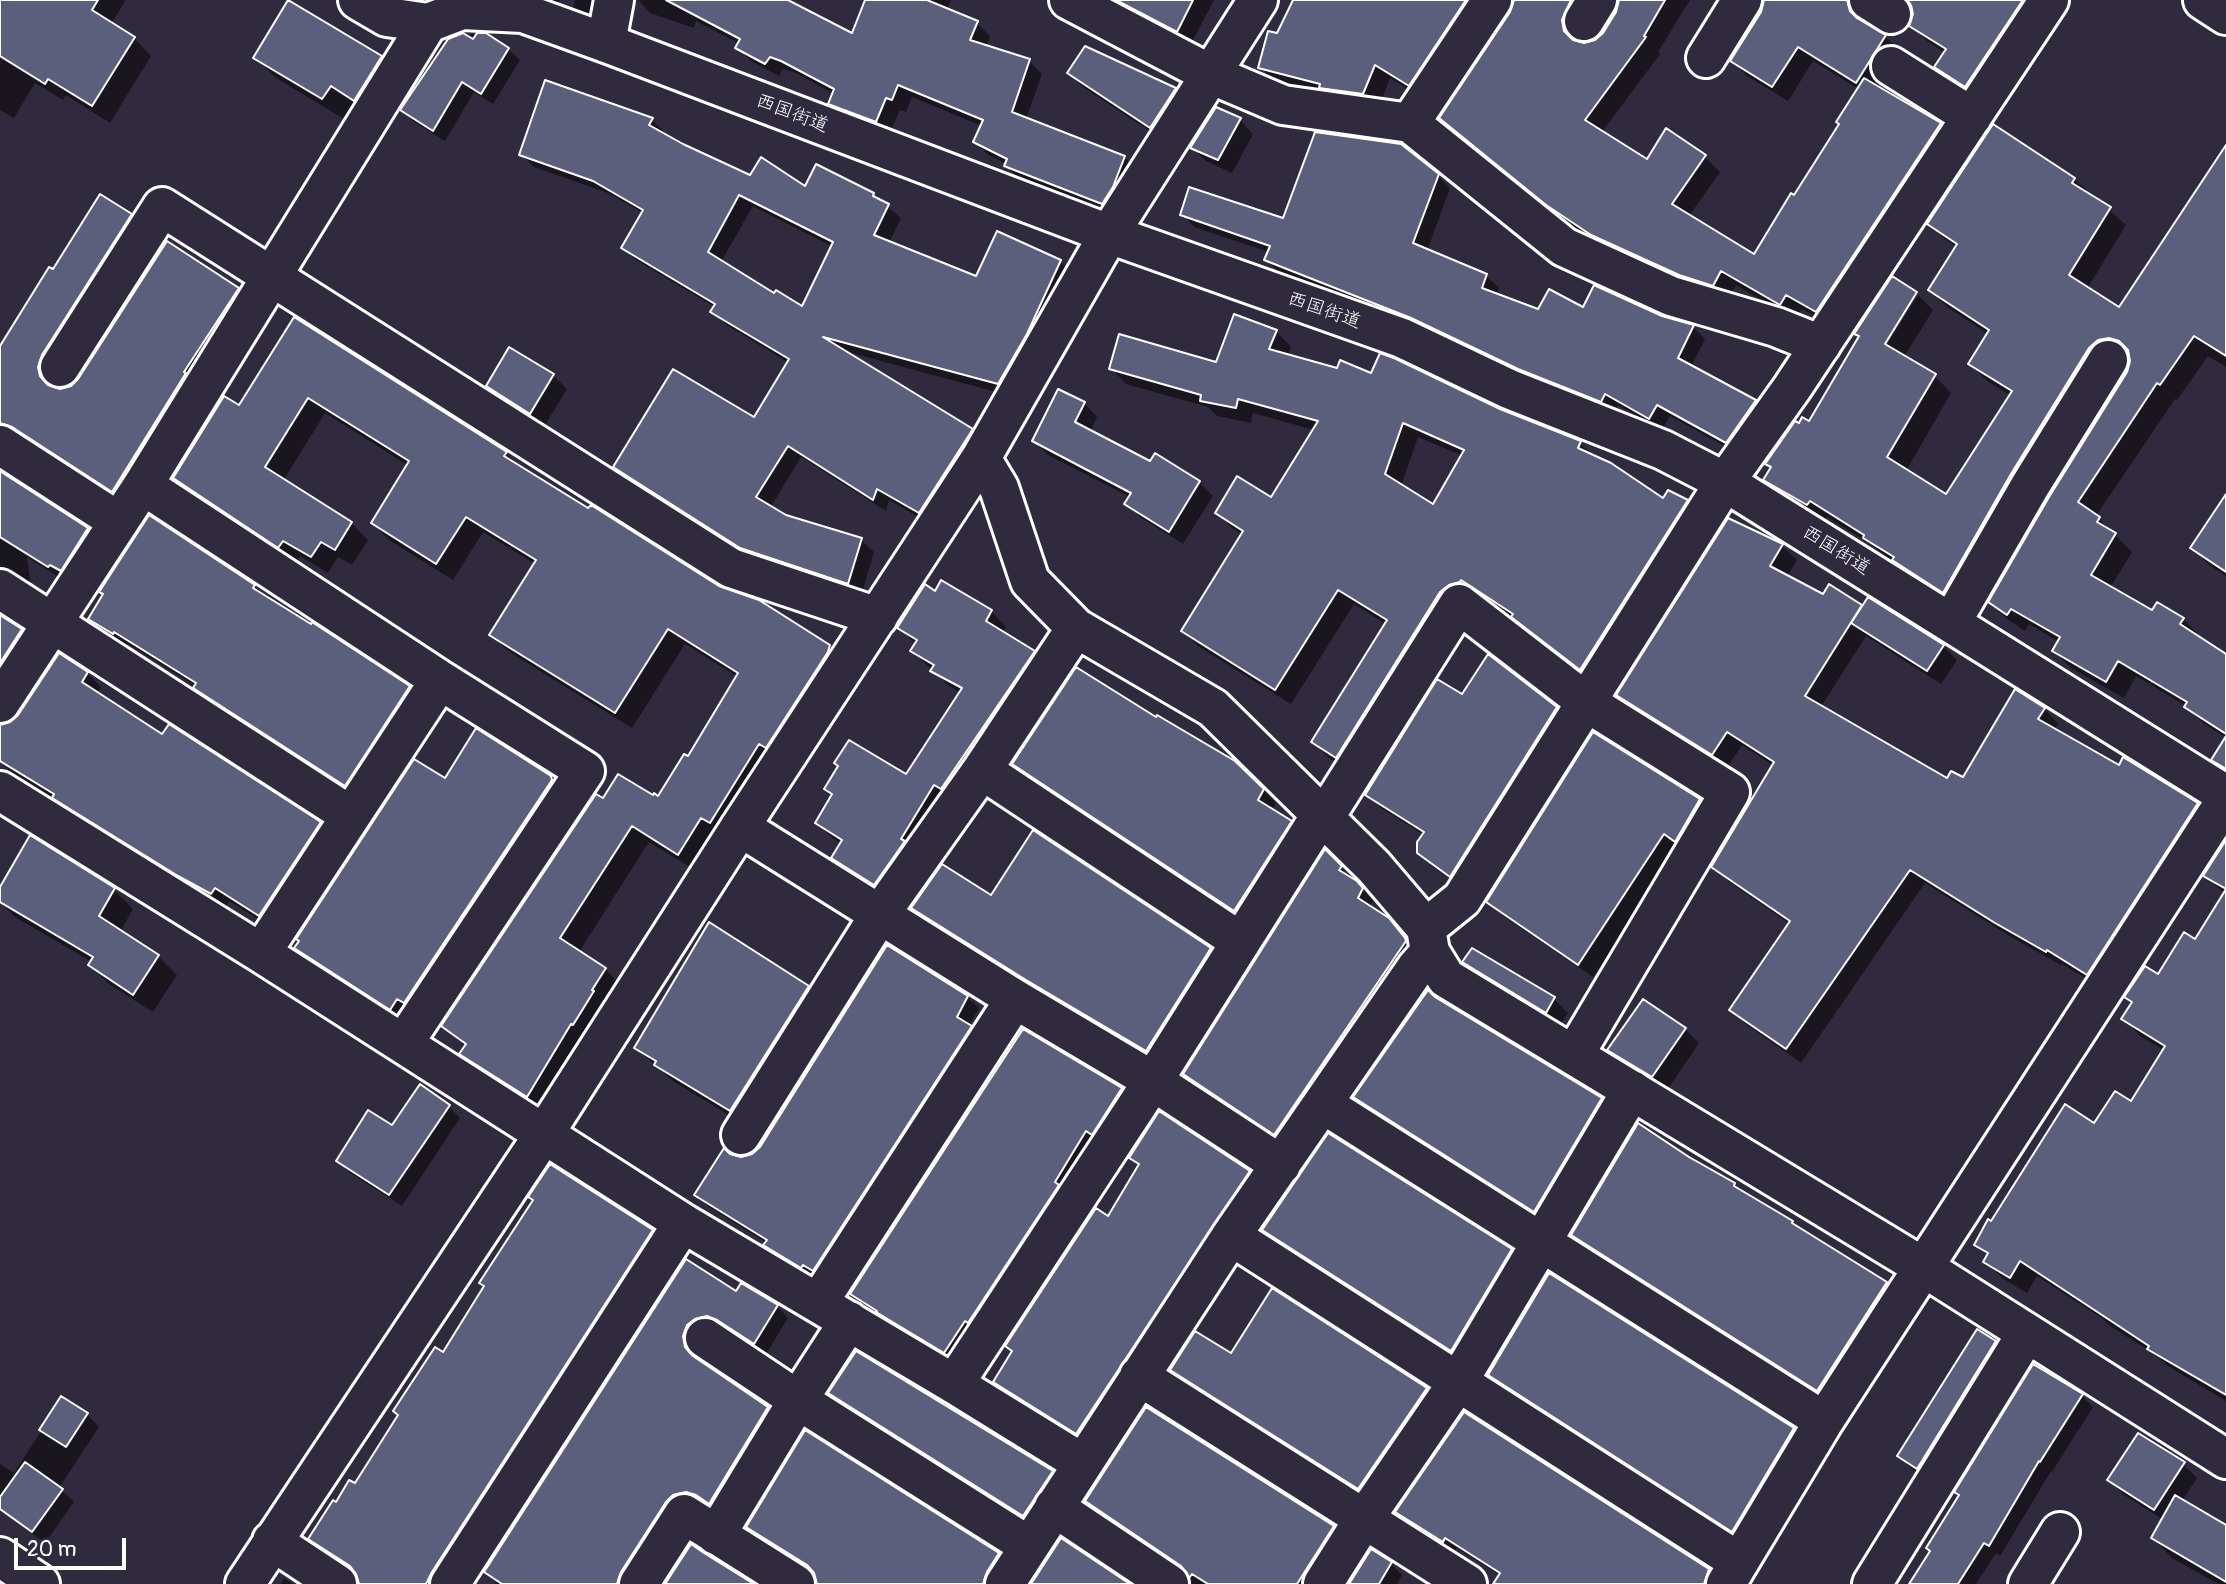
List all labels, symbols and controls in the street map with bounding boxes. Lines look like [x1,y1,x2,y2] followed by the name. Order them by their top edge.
[752,90,832,138] street label: 西国街道
[1284,288,1364,334] street label: 西国街道
[1798,521,1874,581] street label: 西国街道
[18,1524,130,1568] scale bar
[27,1536,76,1563] text: 20 m

